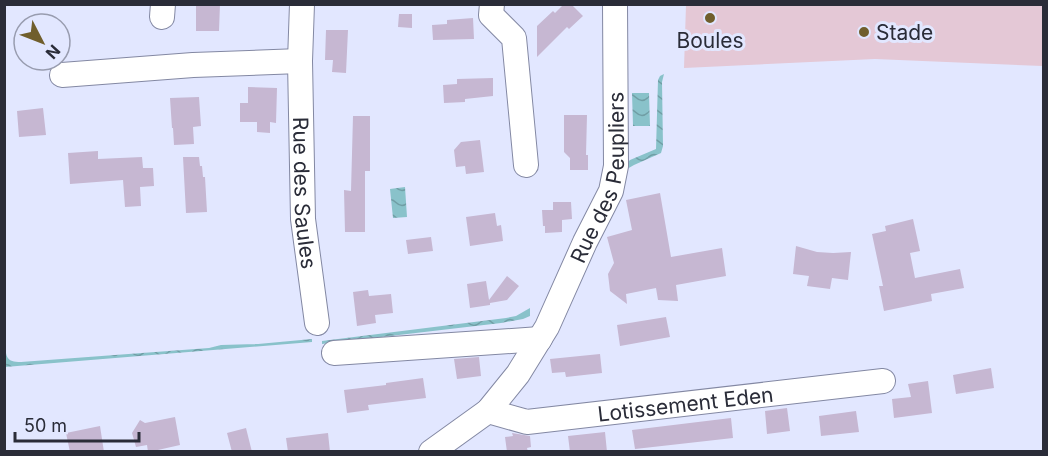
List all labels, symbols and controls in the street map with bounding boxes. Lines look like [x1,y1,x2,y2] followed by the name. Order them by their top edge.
[703,11,717,25] marker: Boules
[12,12,72,72] north arrow
[876,20,933,45] place label: Stade
[857,25,871,39] marker: Stade
[676,28,744,53] place label: Boules
[42,41,65,63] text: N
[565,92,629,267] street label: Rue des Peupliers
[289,117,322,270] street label: Rue des Saules
[596,381,775,426] street label: Lotissement Eden
[15,405,140,443] scale bar
[24,415,67,436] text: 50 m

